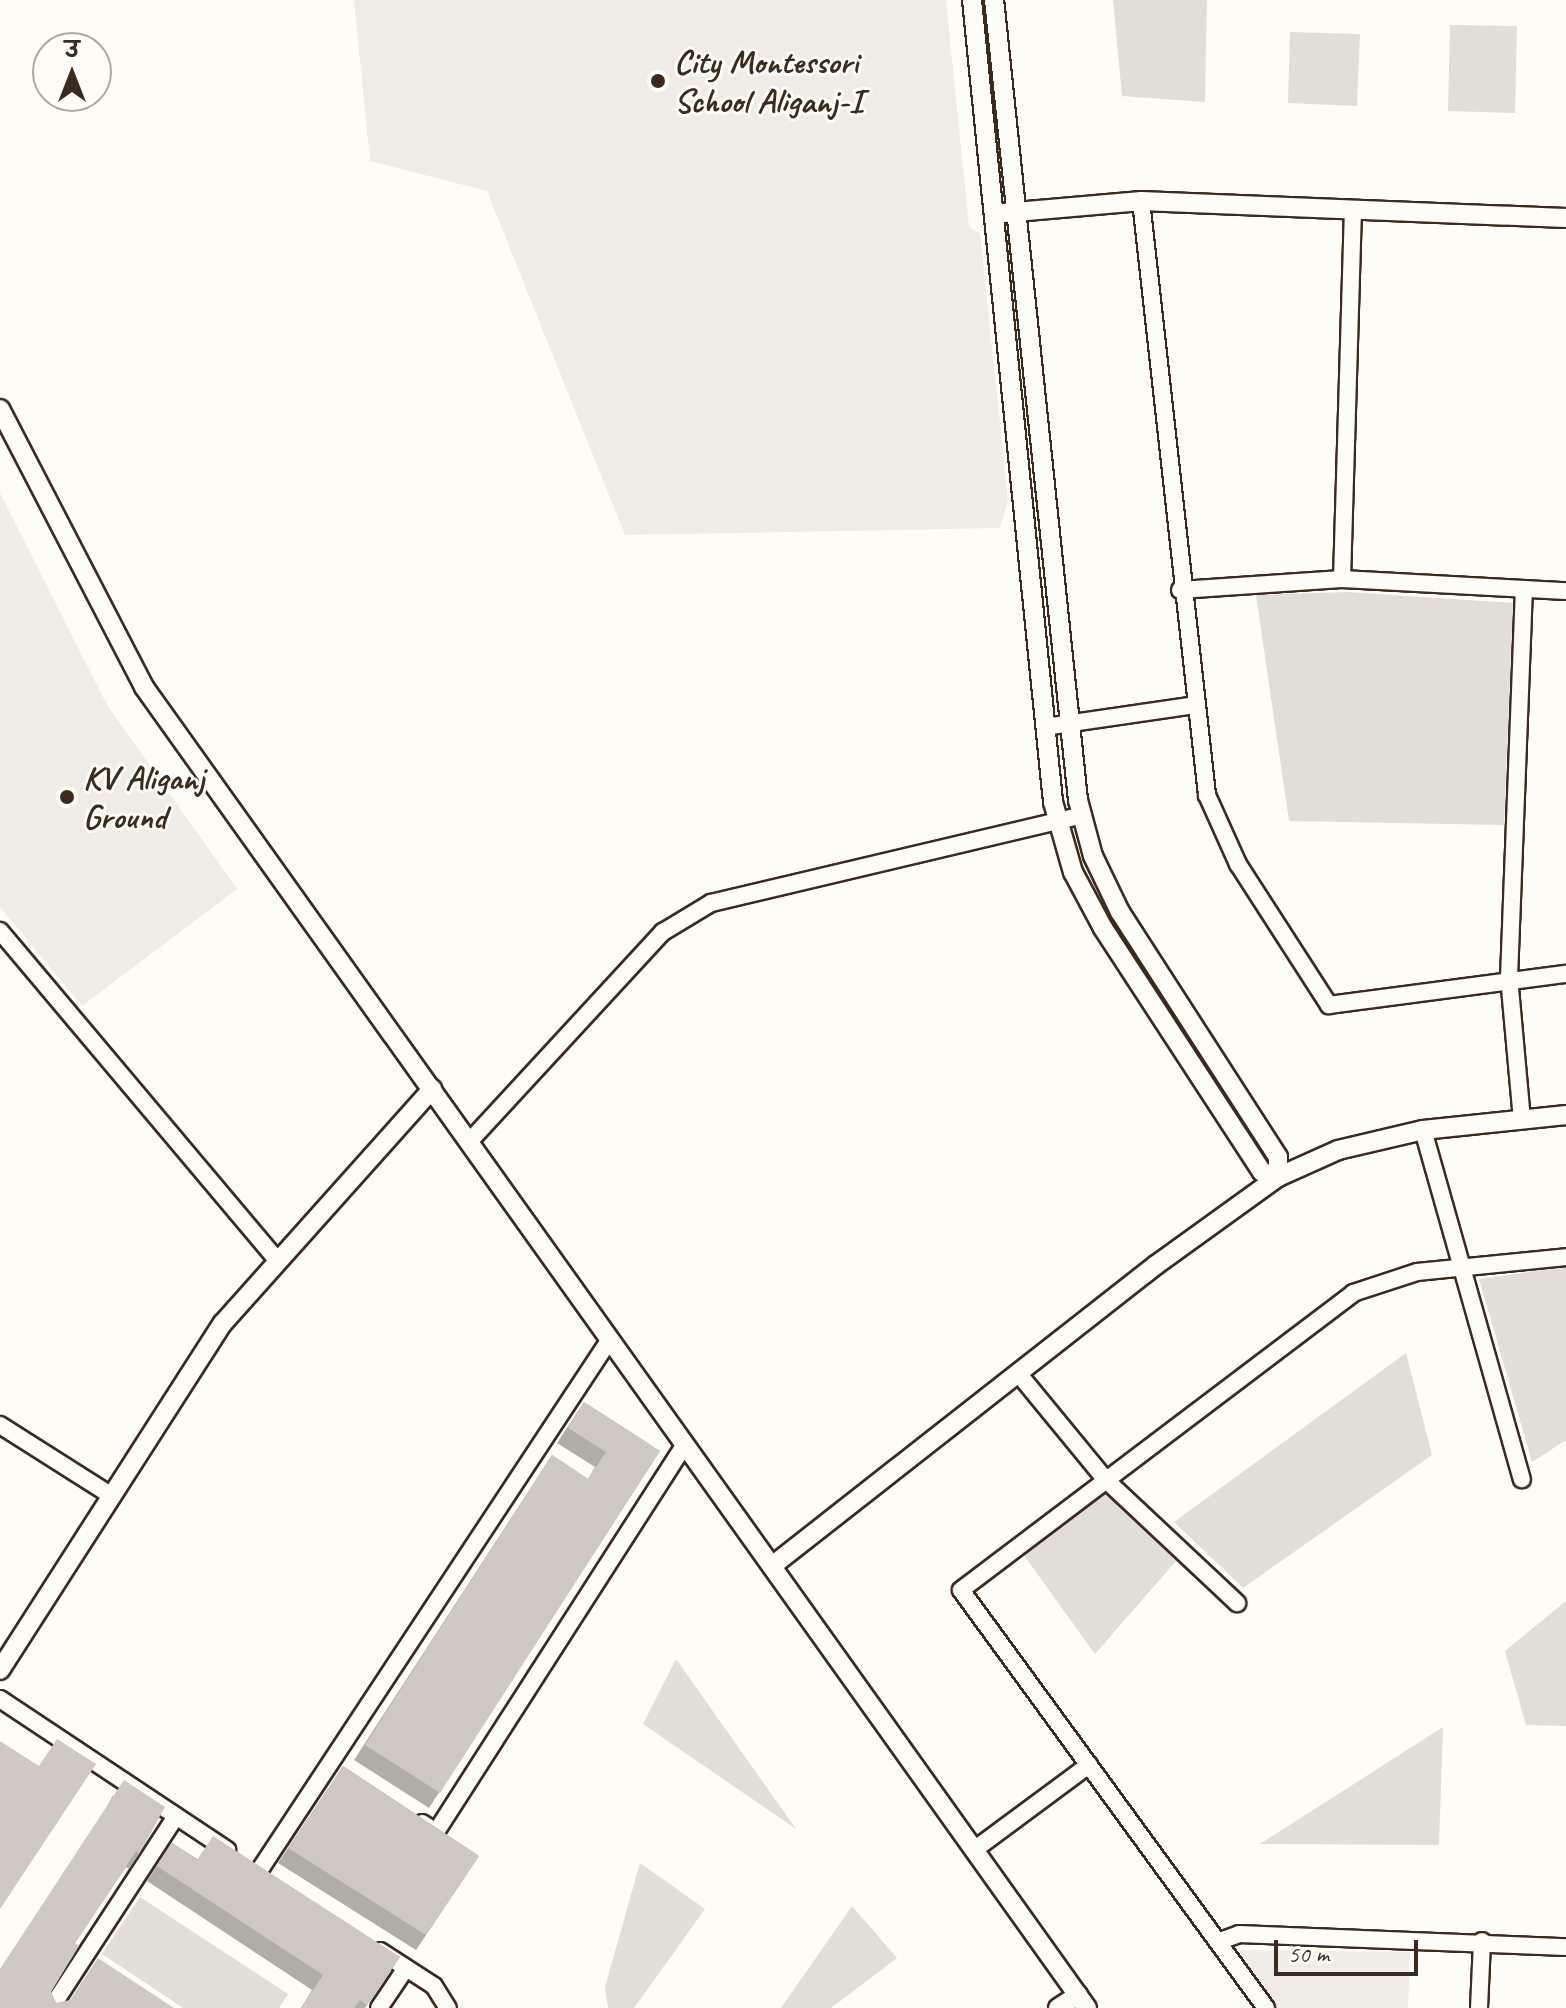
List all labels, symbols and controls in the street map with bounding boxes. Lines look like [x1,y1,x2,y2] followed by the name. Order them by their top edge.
[32,32,112,112] north arrow
[65,36,79,64] text: उ
[674,41,861,120] place label: City Montessori School Aliganj-I
[649,72,667,90] marker: City Montessori School Aliganj-I
[83,757,204,836] place label: KV Aliganj Ground
[58,788,76,806] marker: KV Aliganj Ground
[1278,1924,1422,1974] scale bar
[1288,1939,1329,1969] text: 50 m

